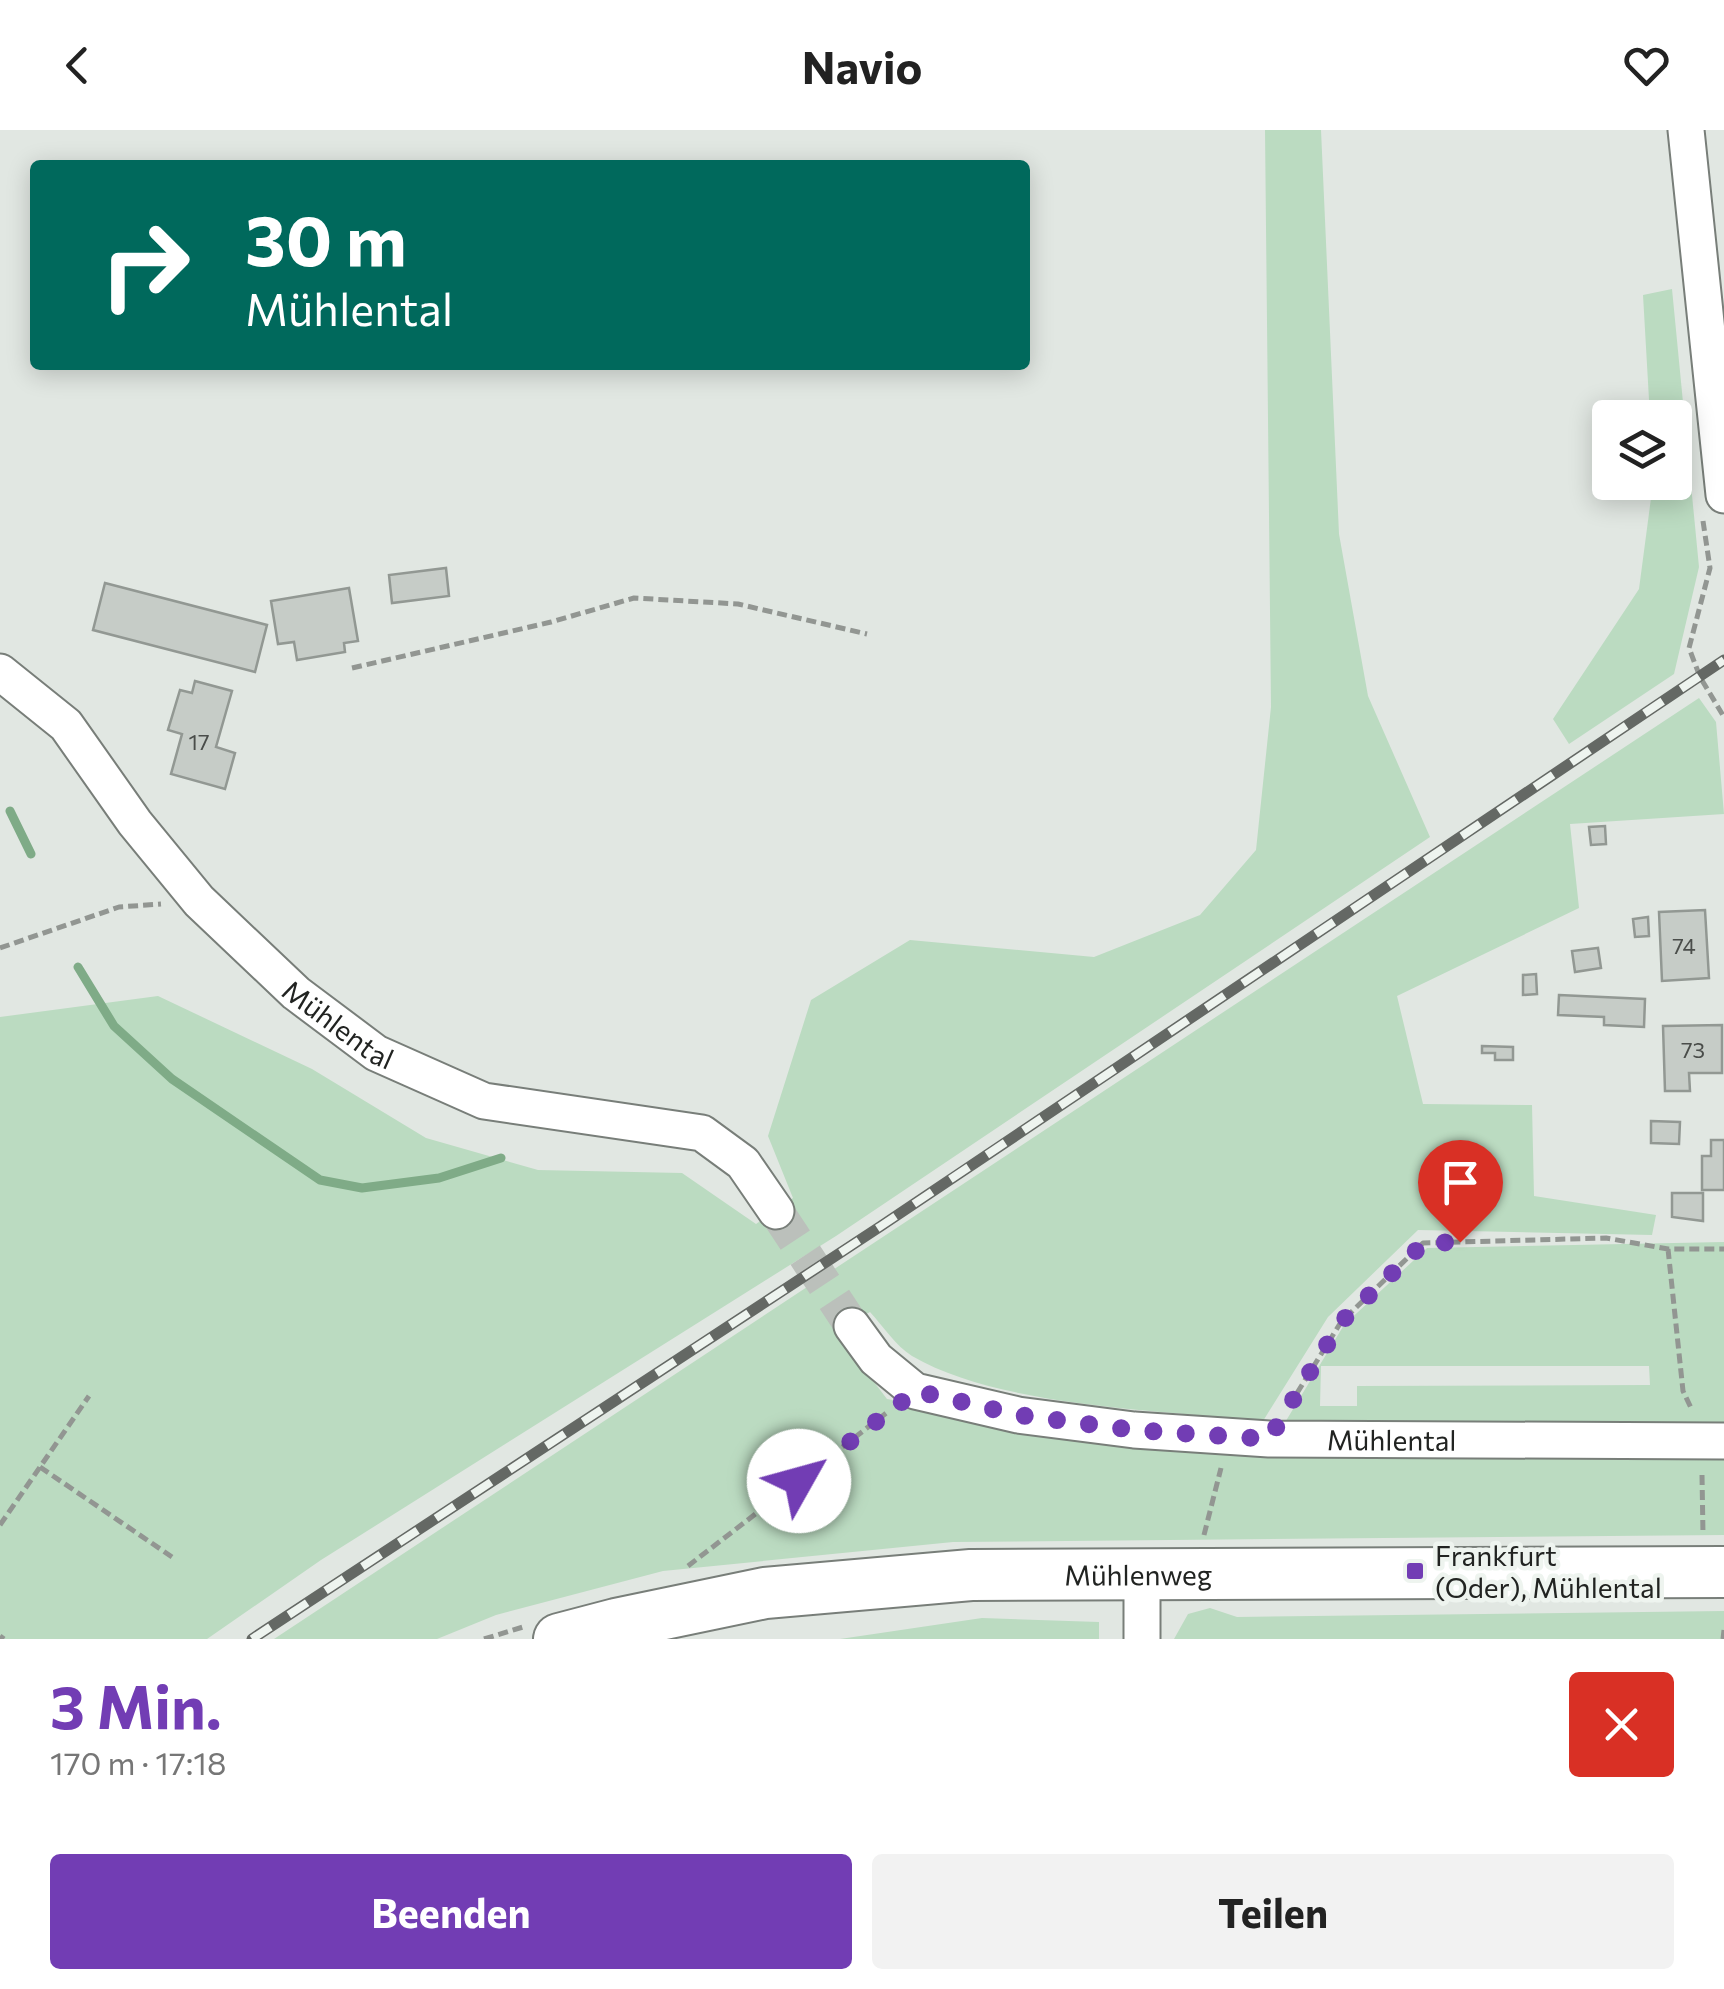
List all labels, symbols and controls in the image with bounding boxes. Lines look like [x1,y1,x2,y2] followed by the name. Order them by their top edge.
[50,38,105,93] icon: back
[802,38,922,93] text: Navio
[1619,38,1674,93] icon: heart
[245,195,407,280] text: 30 m
[80,200,210,330] icon: right
[245,280,453,335] text: Mühlental
[1592,400,1692,500] map controls
[1592,400,1692,500] button: layers
[188,728,210,755] house number: 17
[1672,932,1696,959] house number: 74
[276,972,399,1076] street label: Mühlental
[1681,1036,1705,1063] house number: 73
[1418,1140,1503,1243] pin
[1433,1155,1488,1210] icon: arrive
[1327,1422,1457,1457] street label: Mühlental
[747,1429,851,1533] position arrow
[1435,1538,1662,1604] place label: Frankfurt (Oder), Mühlental
[1064,1557,1212,1592] street label: Mühlenweg
[1404,1560,1426,1582] marker: Frankfurt (Oder), Mühlental
[50,1668,222,1741] text: 3 Min.
[1569,1672,1674,1777] button: close
[50,1742,226,1782] text: 170 m · 17:18
[50,1854,852,1969] button: Beenden
[872,1854,1674,1969] button: Teilen

